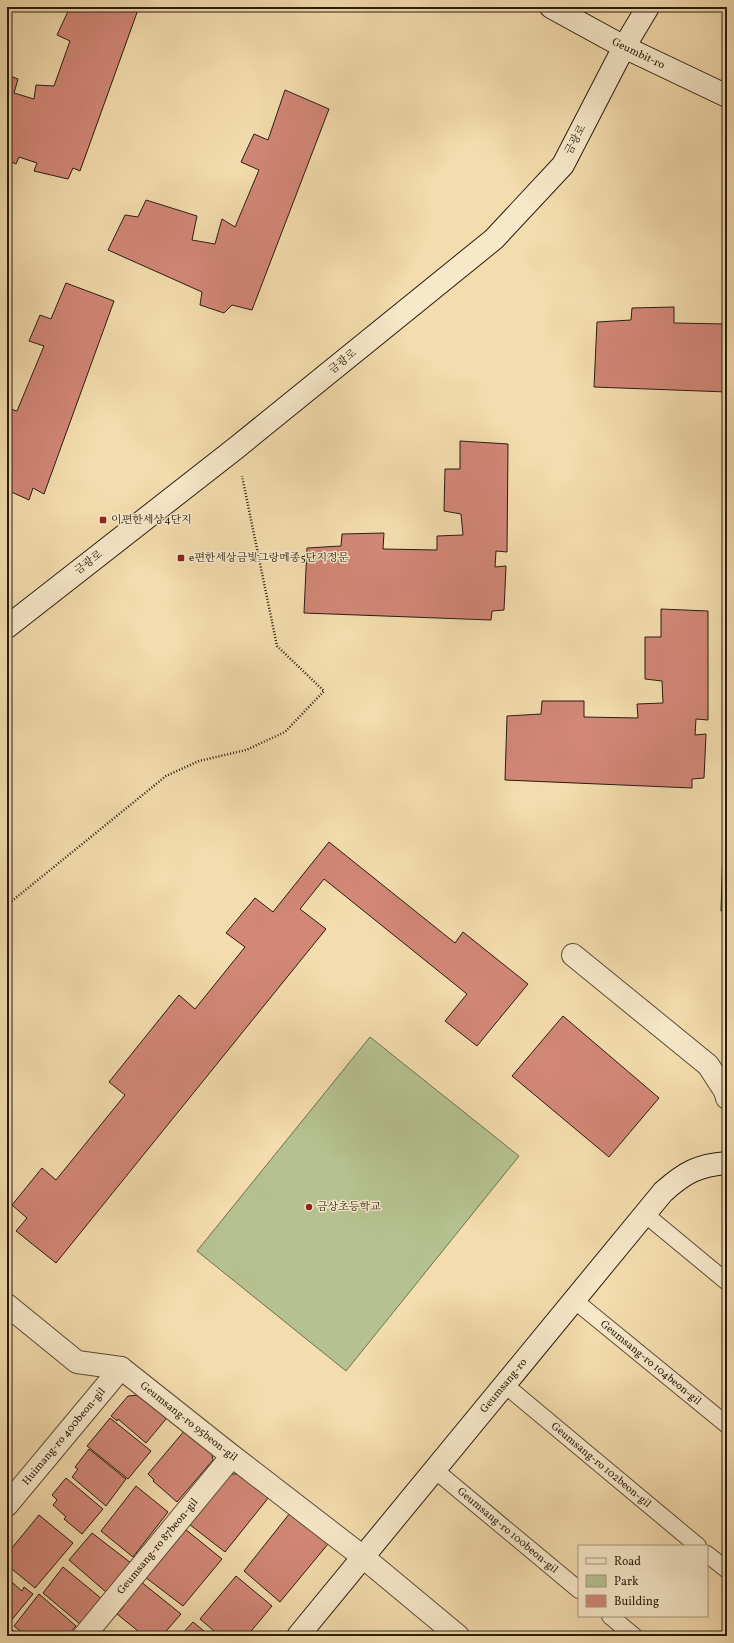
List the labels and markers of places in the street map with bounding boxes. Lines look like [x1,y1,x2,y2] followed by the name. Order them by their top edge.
[111,513,192,528] place label: 이편한세상4단지
[98,515,108,525] marker: 이편한세상4단지
[189,551,349,566] place label: e편한세상금빛그랑메종5단지정문
[176,553,186,563] marker: e편한세상금빛그랑메종5단지정문
[317,1200,381,1215] place label: 금상초등학교
[304,1202,314,1212] marker: 금상초등학교

